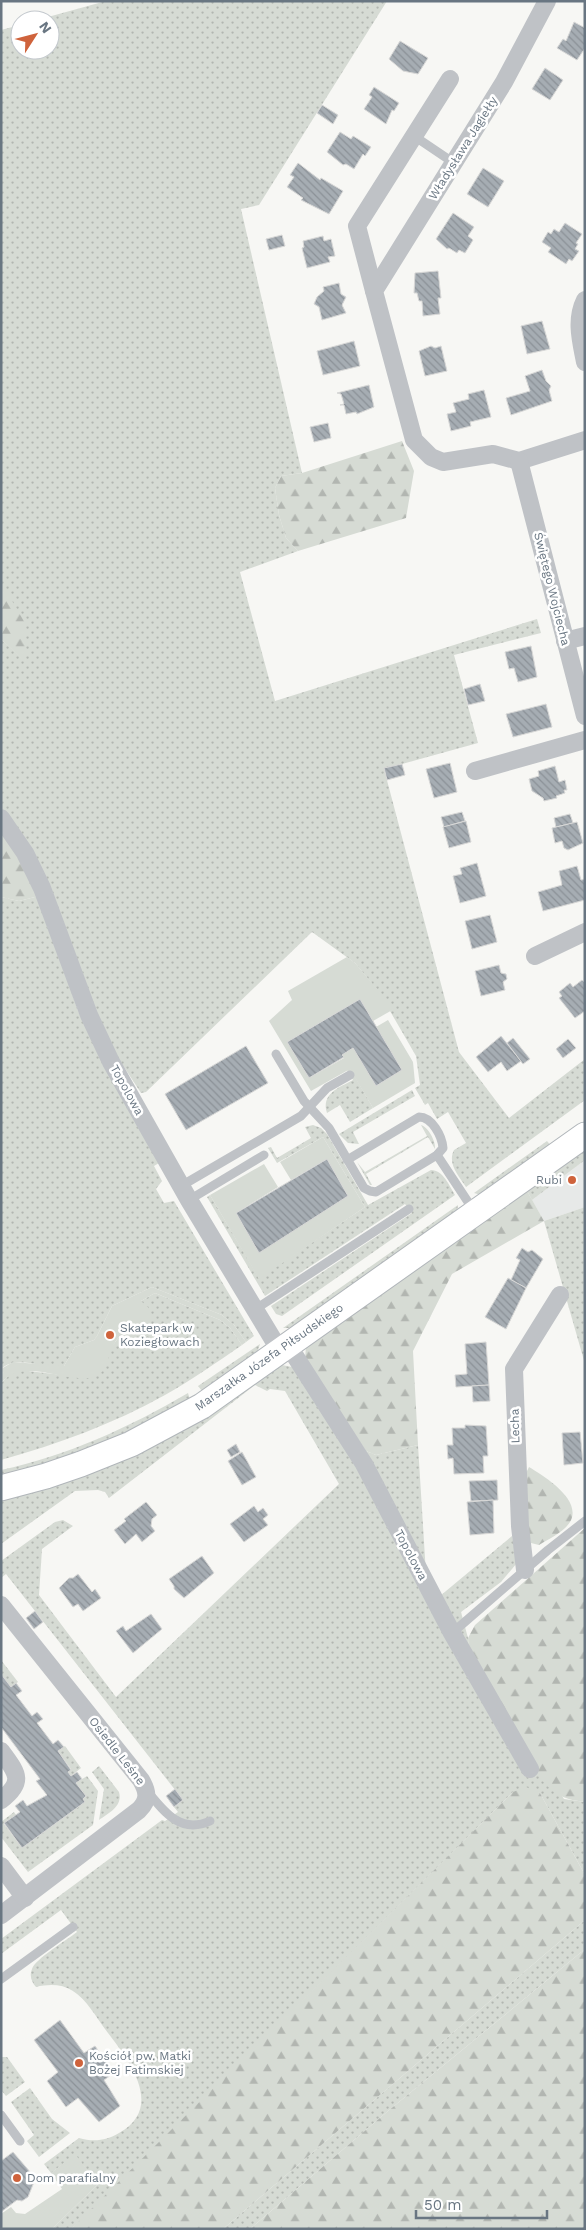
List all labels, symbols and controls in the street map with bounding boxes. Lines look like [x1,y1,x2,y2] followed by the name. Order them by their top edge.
[10,10,60,60] north arrow
[36,18,55,36] text: N
[426,93,501,202] street label: Władysława Jagiełły
[531,531,573,647] street label: Świętego Wojciecha
[107,1062,147,1118] street label: Topolowa
[536,1173,562,1187] place label: Rubi
[566,1174,578,1186] marker: Rubi
[192,1300,346,1414] street label: Marszałka Józefa Piłsudskiego
[120,1321,200,1349] place label: Skatepark w Koziegłowach
[104,1329,116,1341] marker: Skatepark w Koziegłowach
[507,1408,523,1444] street label: Lecha
[392,1527,430,1583] street label: Topolowa
[86,1714,148,1788] street label: Osiedle Leśne
[89,2049,191,2077] place label: Kościół pw. Matki Bożej Fatimskiej
[73,2057,85,2069] marker: Kościół pw. Matki Bożej Fatimskiej
[27,2171,117,2185] place label: Dom parafialny
[11,2172,23,2184] marker: Dom parafialny
[416,2188,547,2220] scale bar
[424,2196,461,2214] text: 50 m

